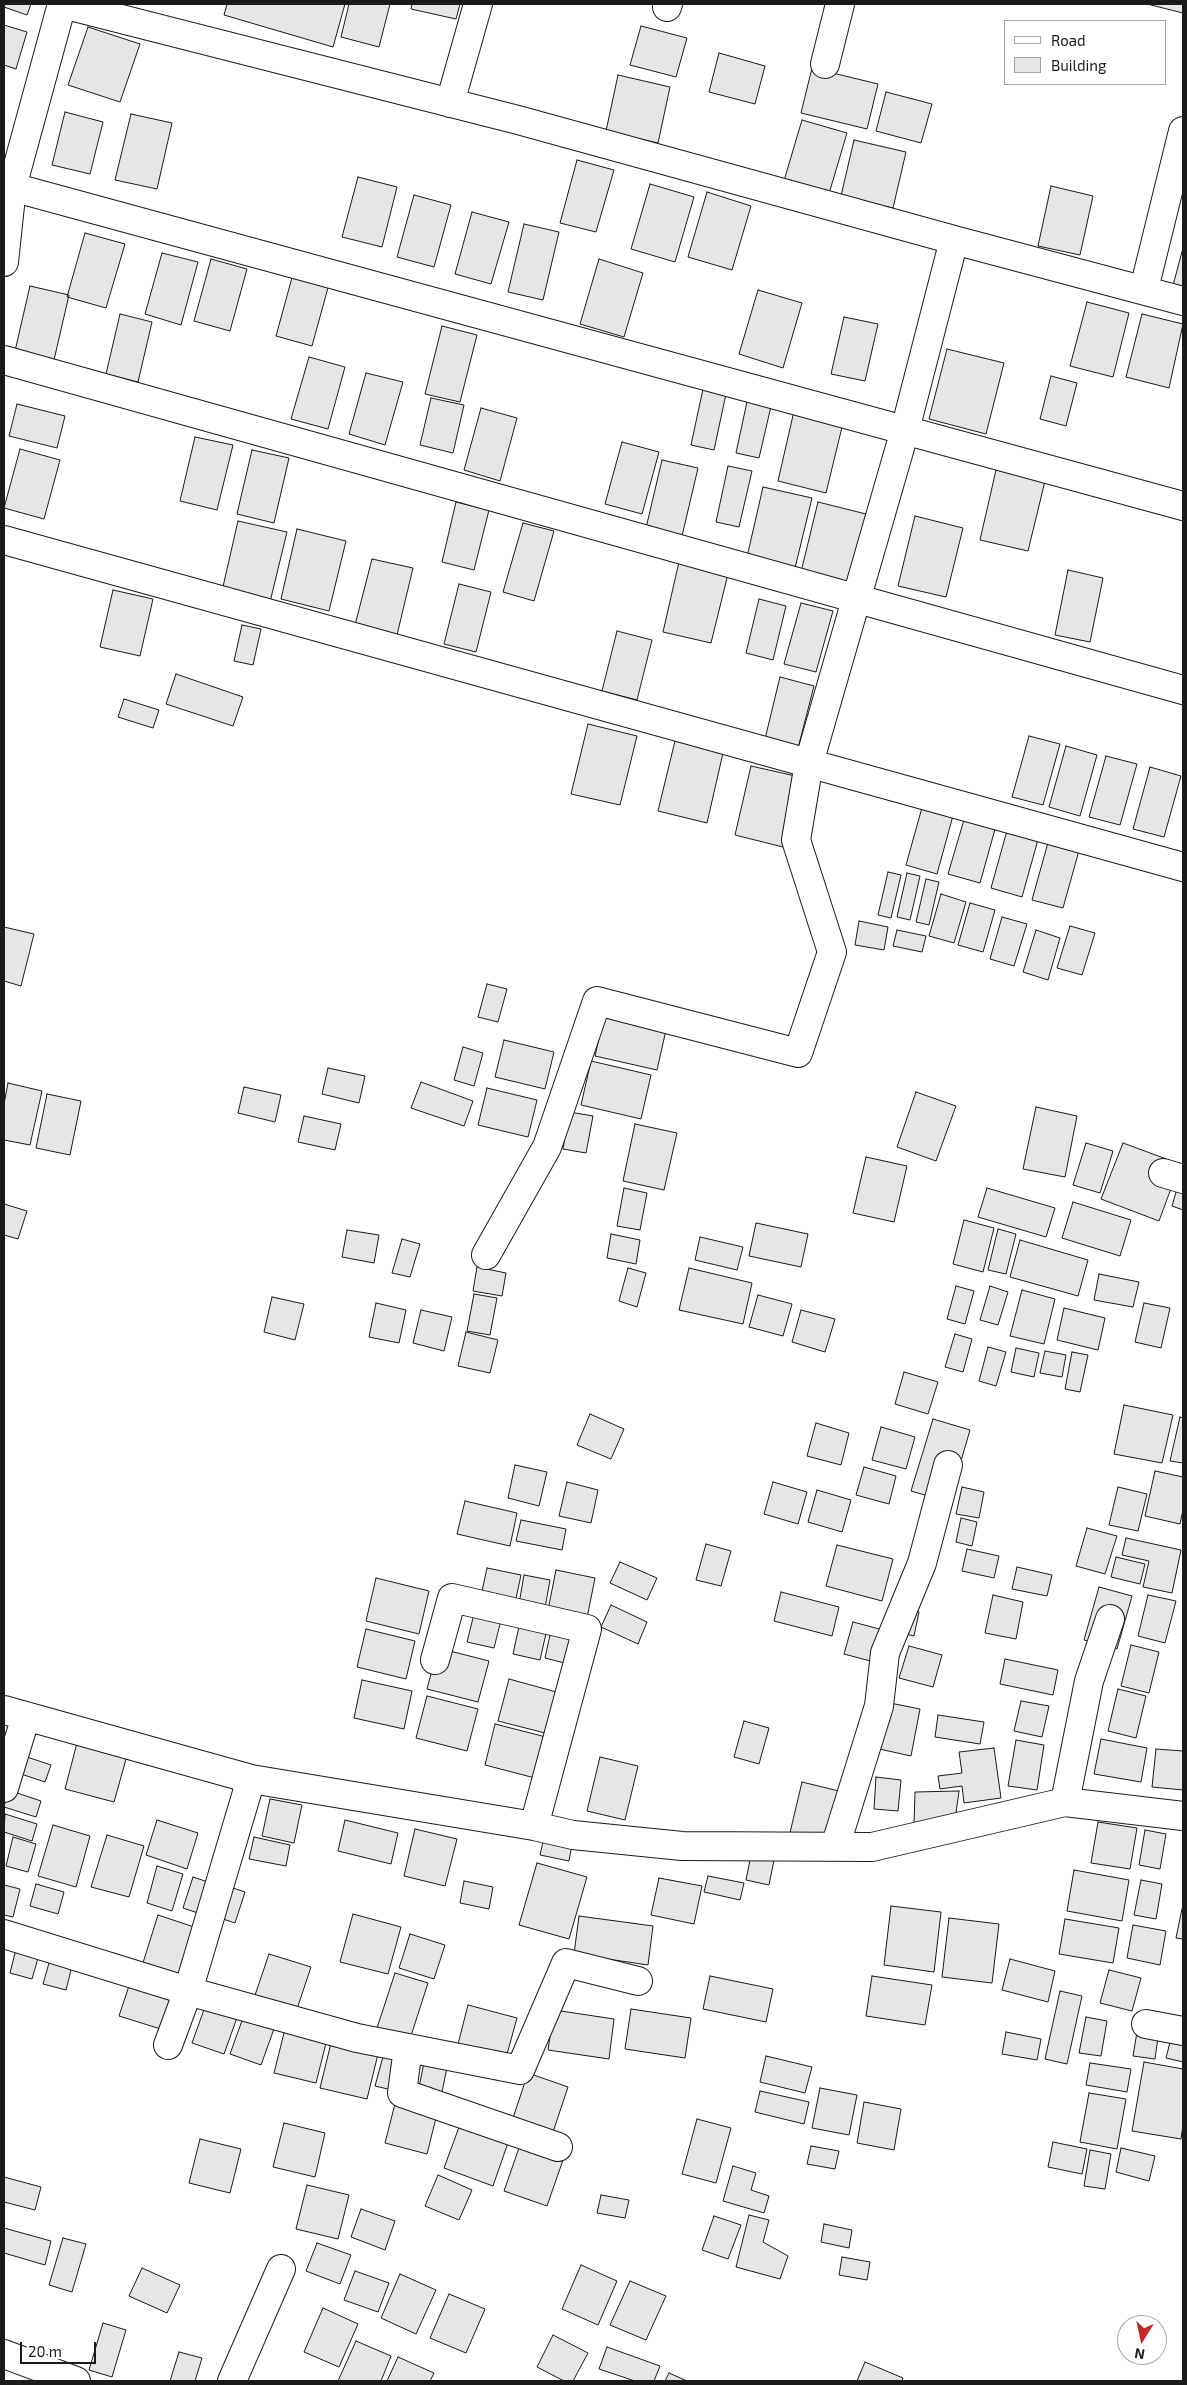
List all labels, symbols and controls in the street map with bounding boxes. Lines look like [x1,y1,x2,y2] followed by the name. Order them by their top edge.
[1004,20,1167,85] legend
[1051,31,1086,49] text: Road
[1051,56,1106,74] text: Building
[1117,2315,1167,2365] north arrow
[22,2332,99,2364] scale bar
[28,2342,62,2360] text: 20 m
[1133,2345,1146,2364] text: N

